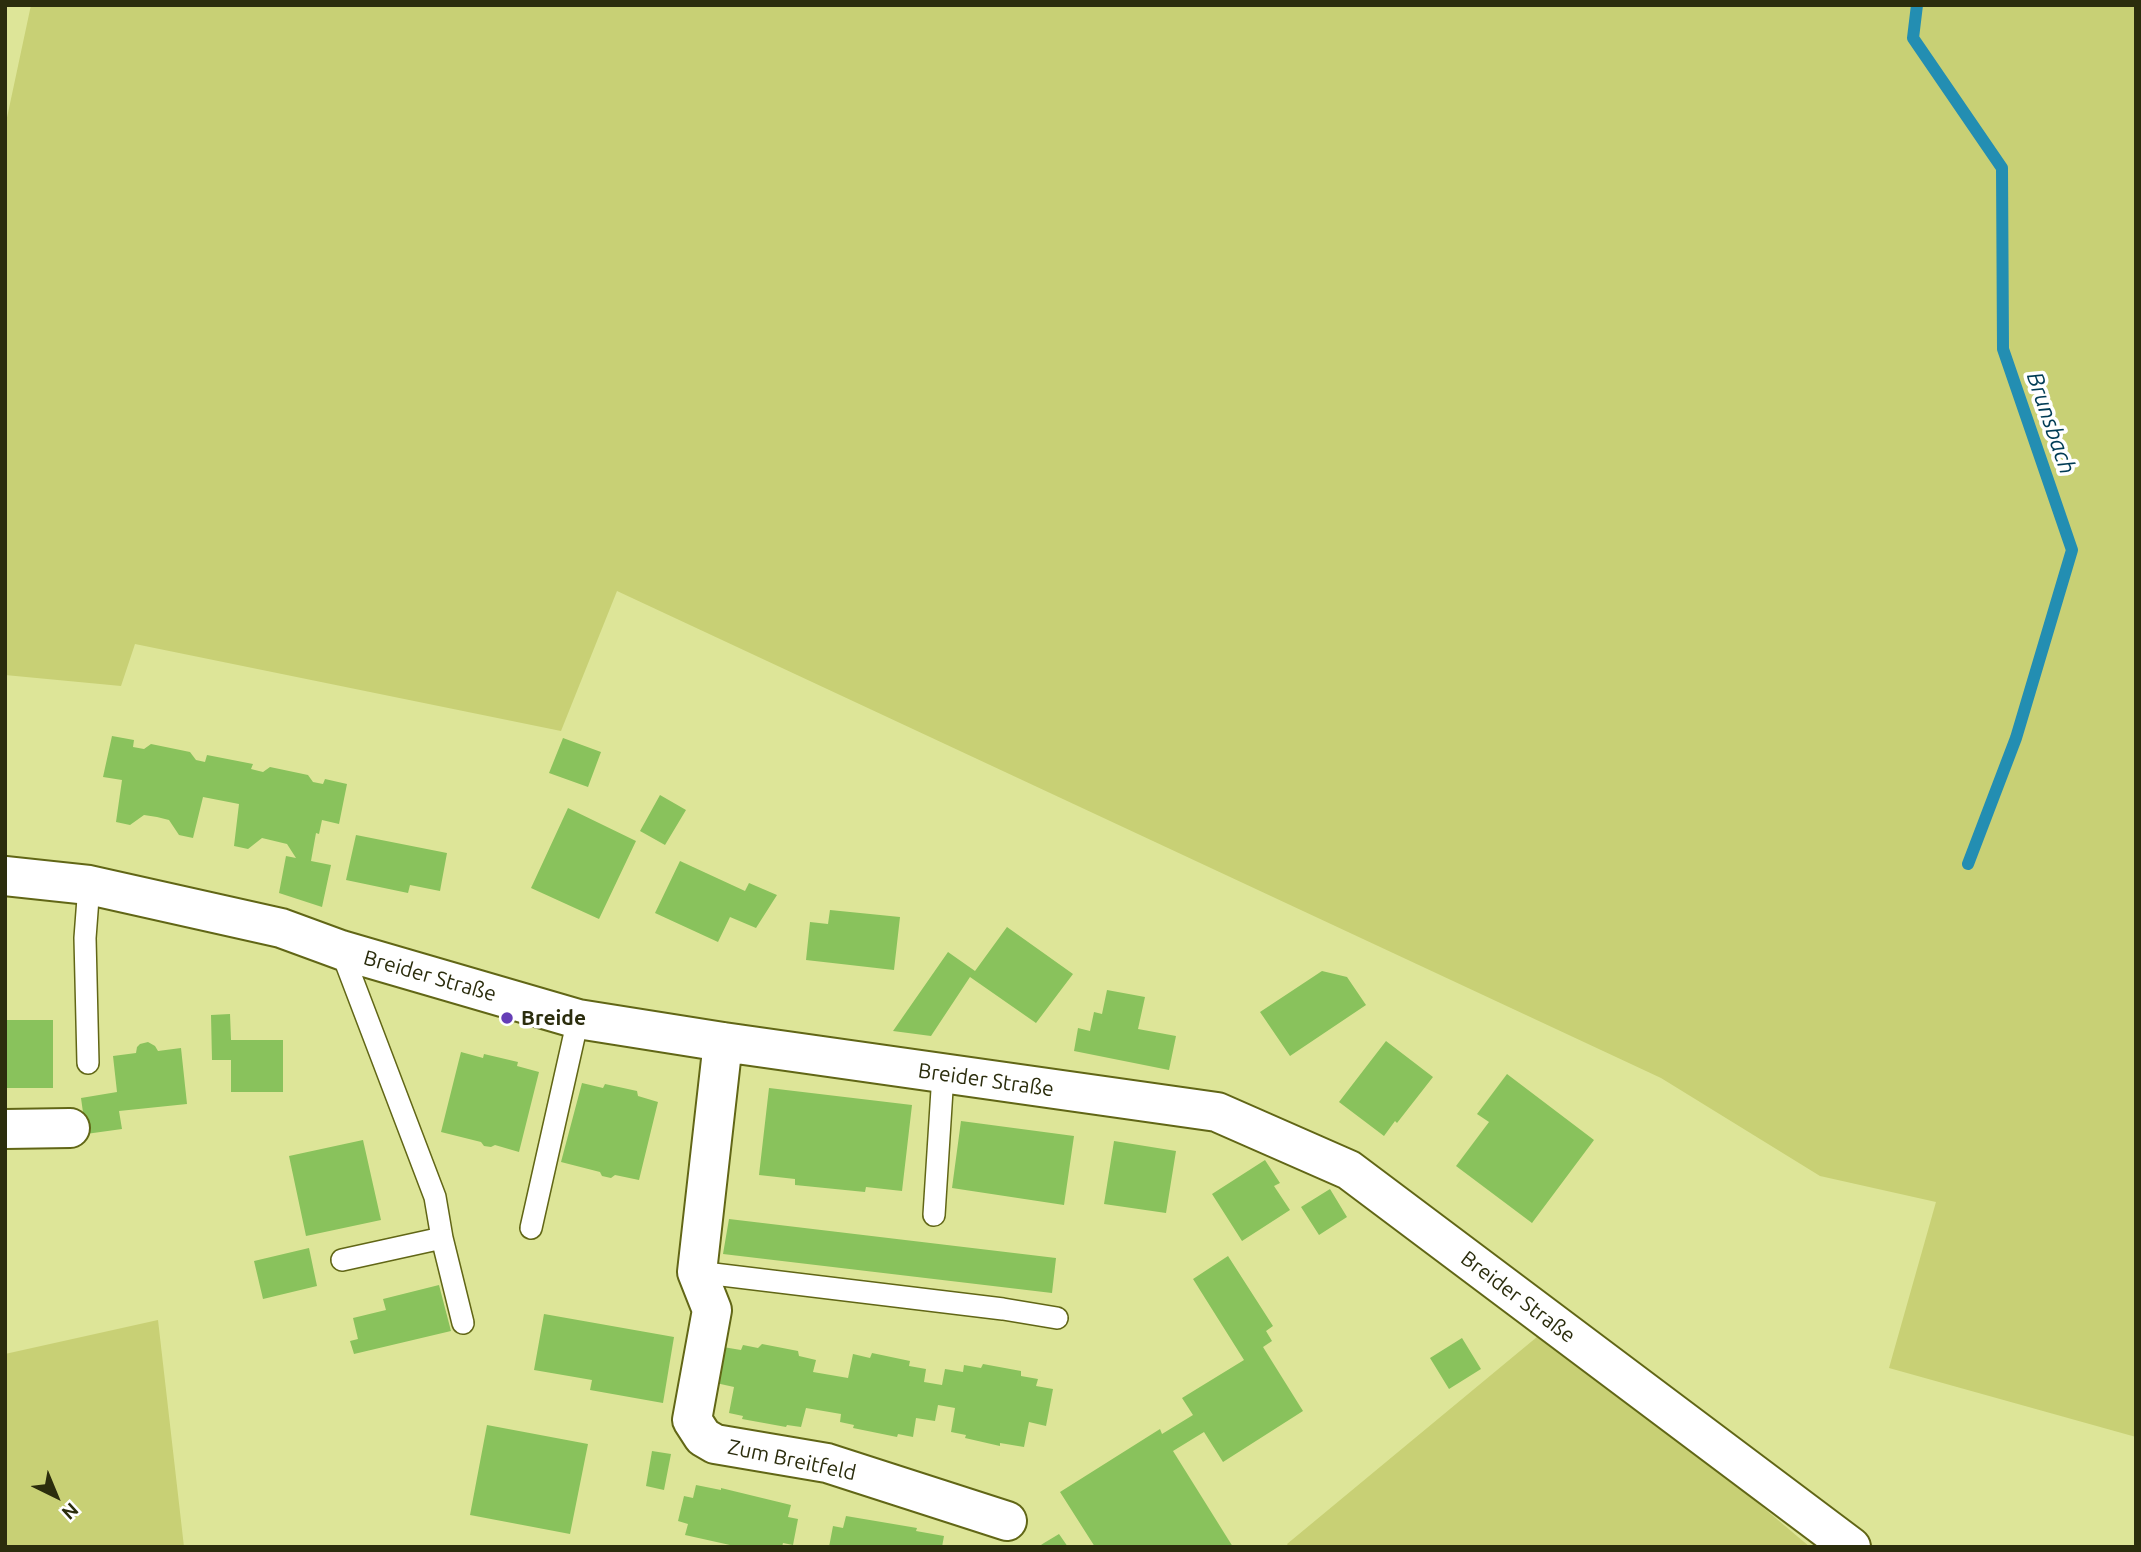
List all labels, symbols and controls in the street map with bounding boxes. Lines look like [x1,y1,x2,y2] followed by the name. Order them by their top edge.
[2021,368,2081,478] water label: Brunsbach
[361,945,499,1007] street label: Breider Straße
[521,1005,586,1031] place label: Breide
[499,1010,515,1026] marker: Breide
[916,1058,1056,1102] street label: Breider Straße
[1456,1246,1580,1348] street label: Breider Straße
[726,1434,858,1486] street label: Zum Breitfeld
[21,1461,91,1531] north arrow
[58,1498,83,1524] text: N

